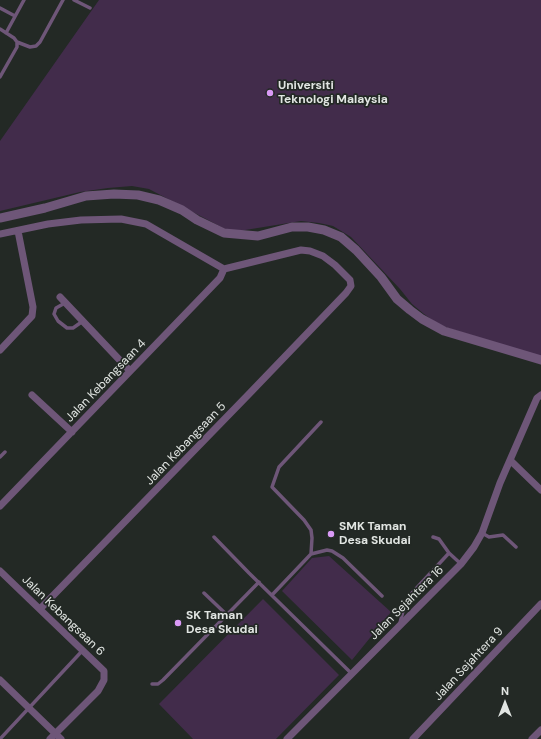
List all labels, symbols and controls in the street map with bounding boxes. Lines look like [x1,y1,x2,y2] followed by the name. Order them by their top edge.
[278,79,388,107] place label: Universiti Teknologi Malaysia
[265,88,275,98] marker: Universiti Teknologi Malaysia
[63,337,149,425] street label: Jalan Kebangsaan 4
[143,400,229,488] street label: Jalan Kebangsaan 5
[339,520,411,548] place label: SMK Taman Desa Skudai
[326,529,336,539] marker: SMK Taman Desa Skudai
[367,563,447,643] street label: Jalan Sejahtera 16
[19,573,107,659] street label: Jalan Kebangsaan 6
[186,609,258,637] place label: SK Taman Desa Skudai
[173,618,183,628] marker: SK Taman Desa Skudai
[431,624,507,704] street label: Jalan Sejahtera 9
[485,683,525,723] north arrow
[501,684,509,698] text: N

